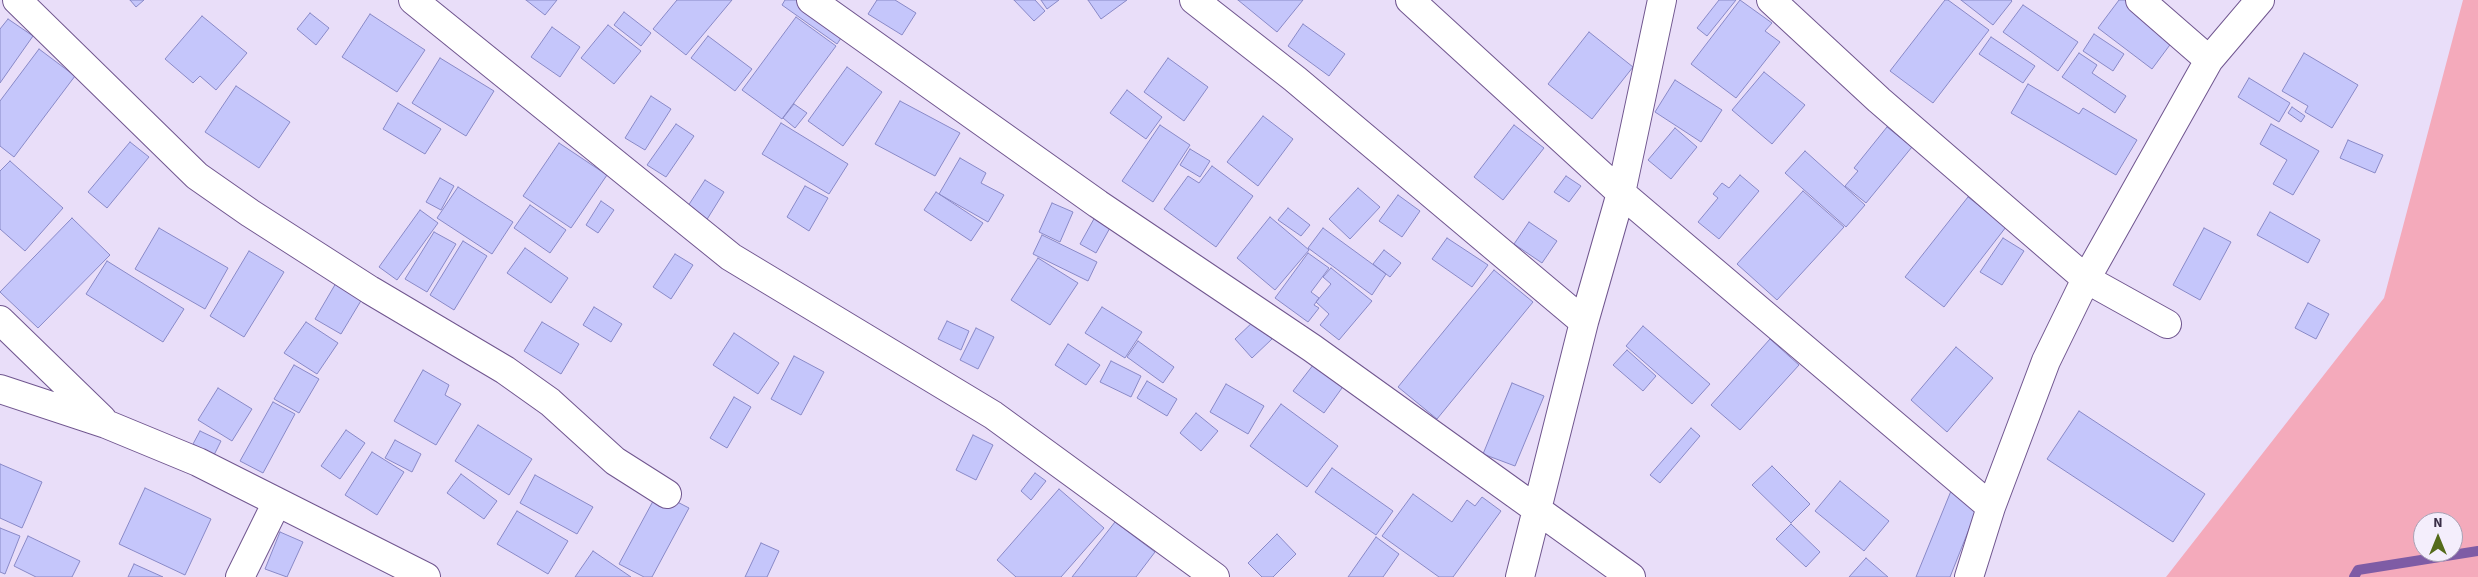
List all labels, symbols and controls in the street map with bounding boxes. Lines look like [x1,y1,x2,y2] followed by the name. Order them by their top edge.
[2413,512,2463,562] north arrow
[2433,513,2443,533] text: N

